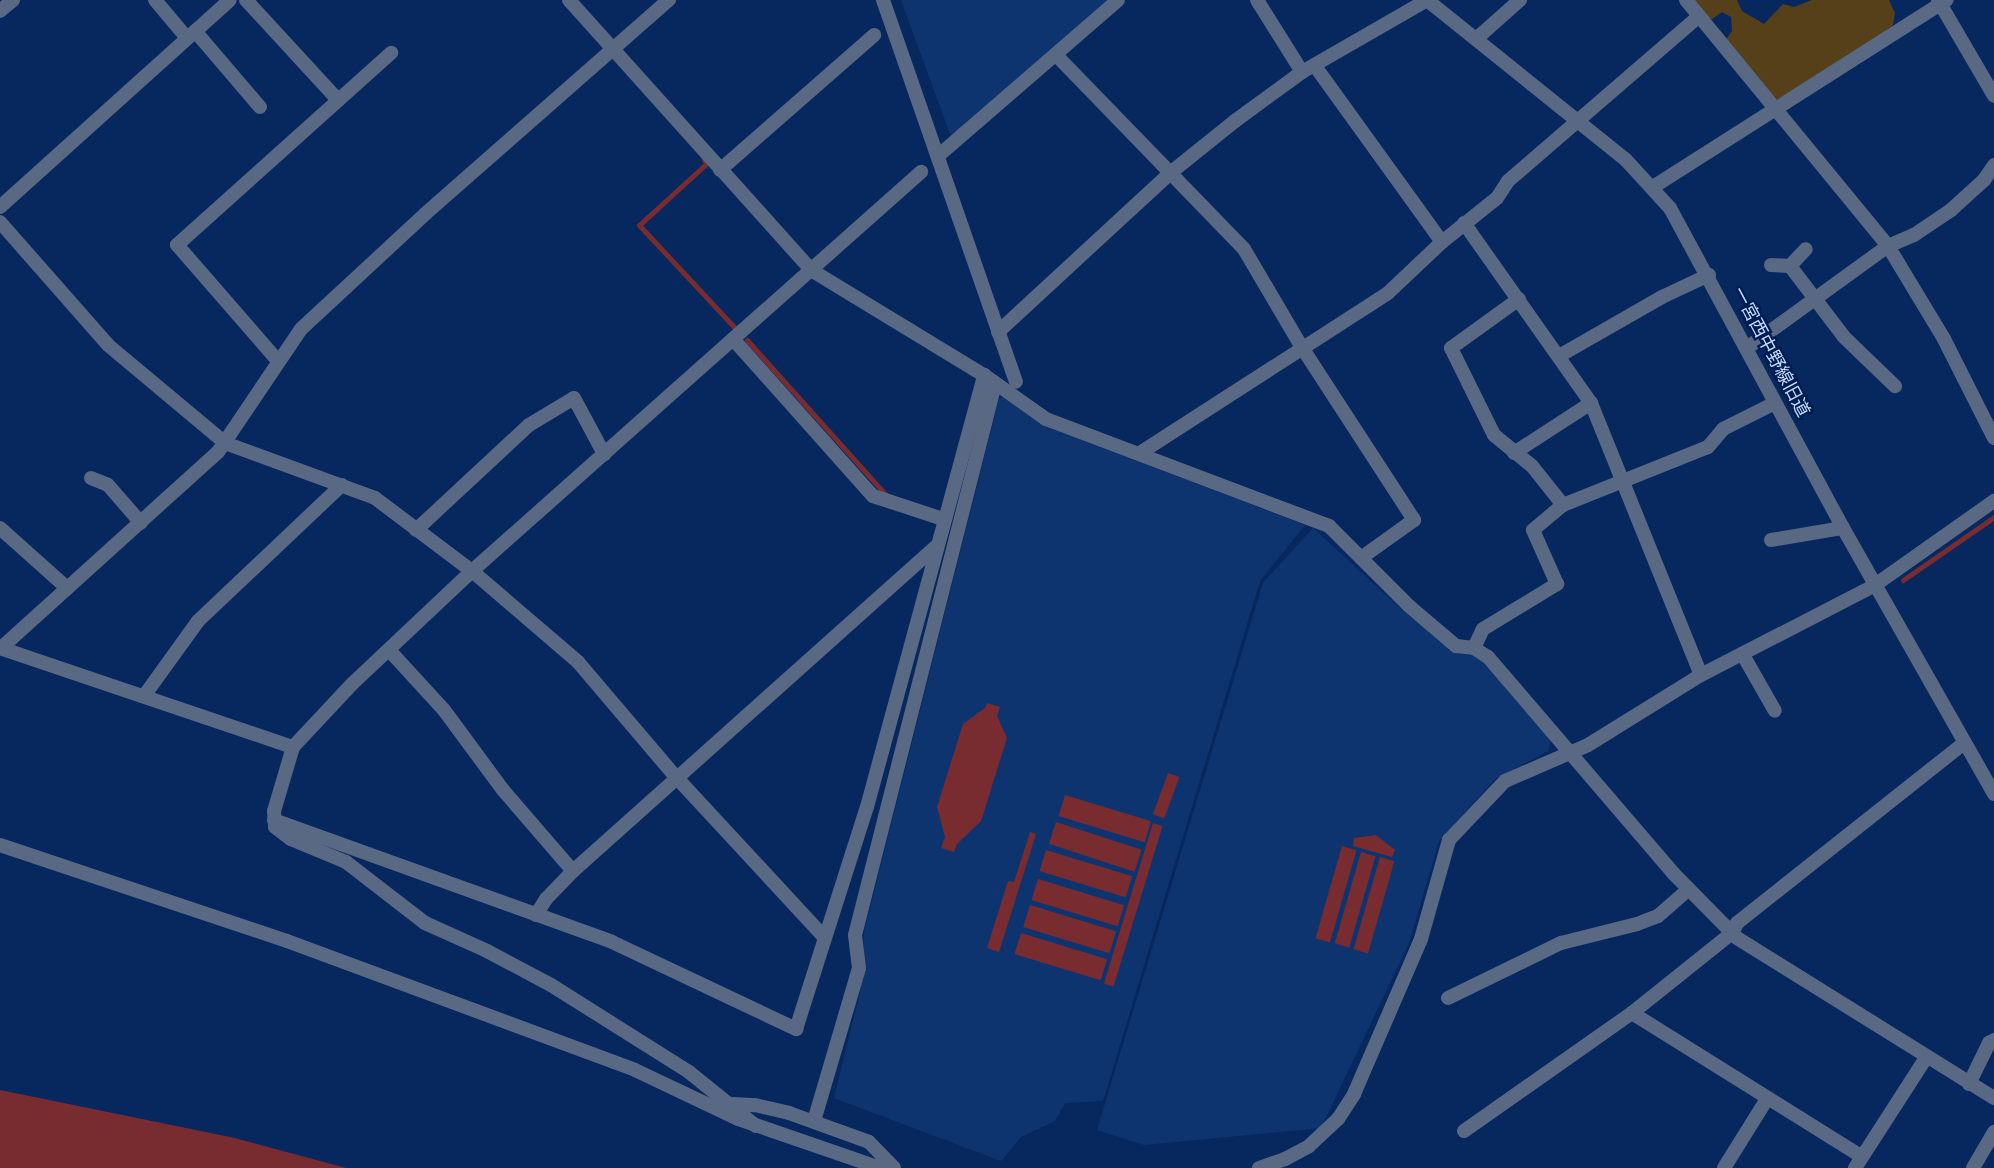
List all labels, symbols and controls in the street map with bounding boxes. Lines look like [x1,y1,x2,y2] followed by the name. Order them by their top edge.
[1728,283,1814,421] street label: 一宮西中野線旧道

